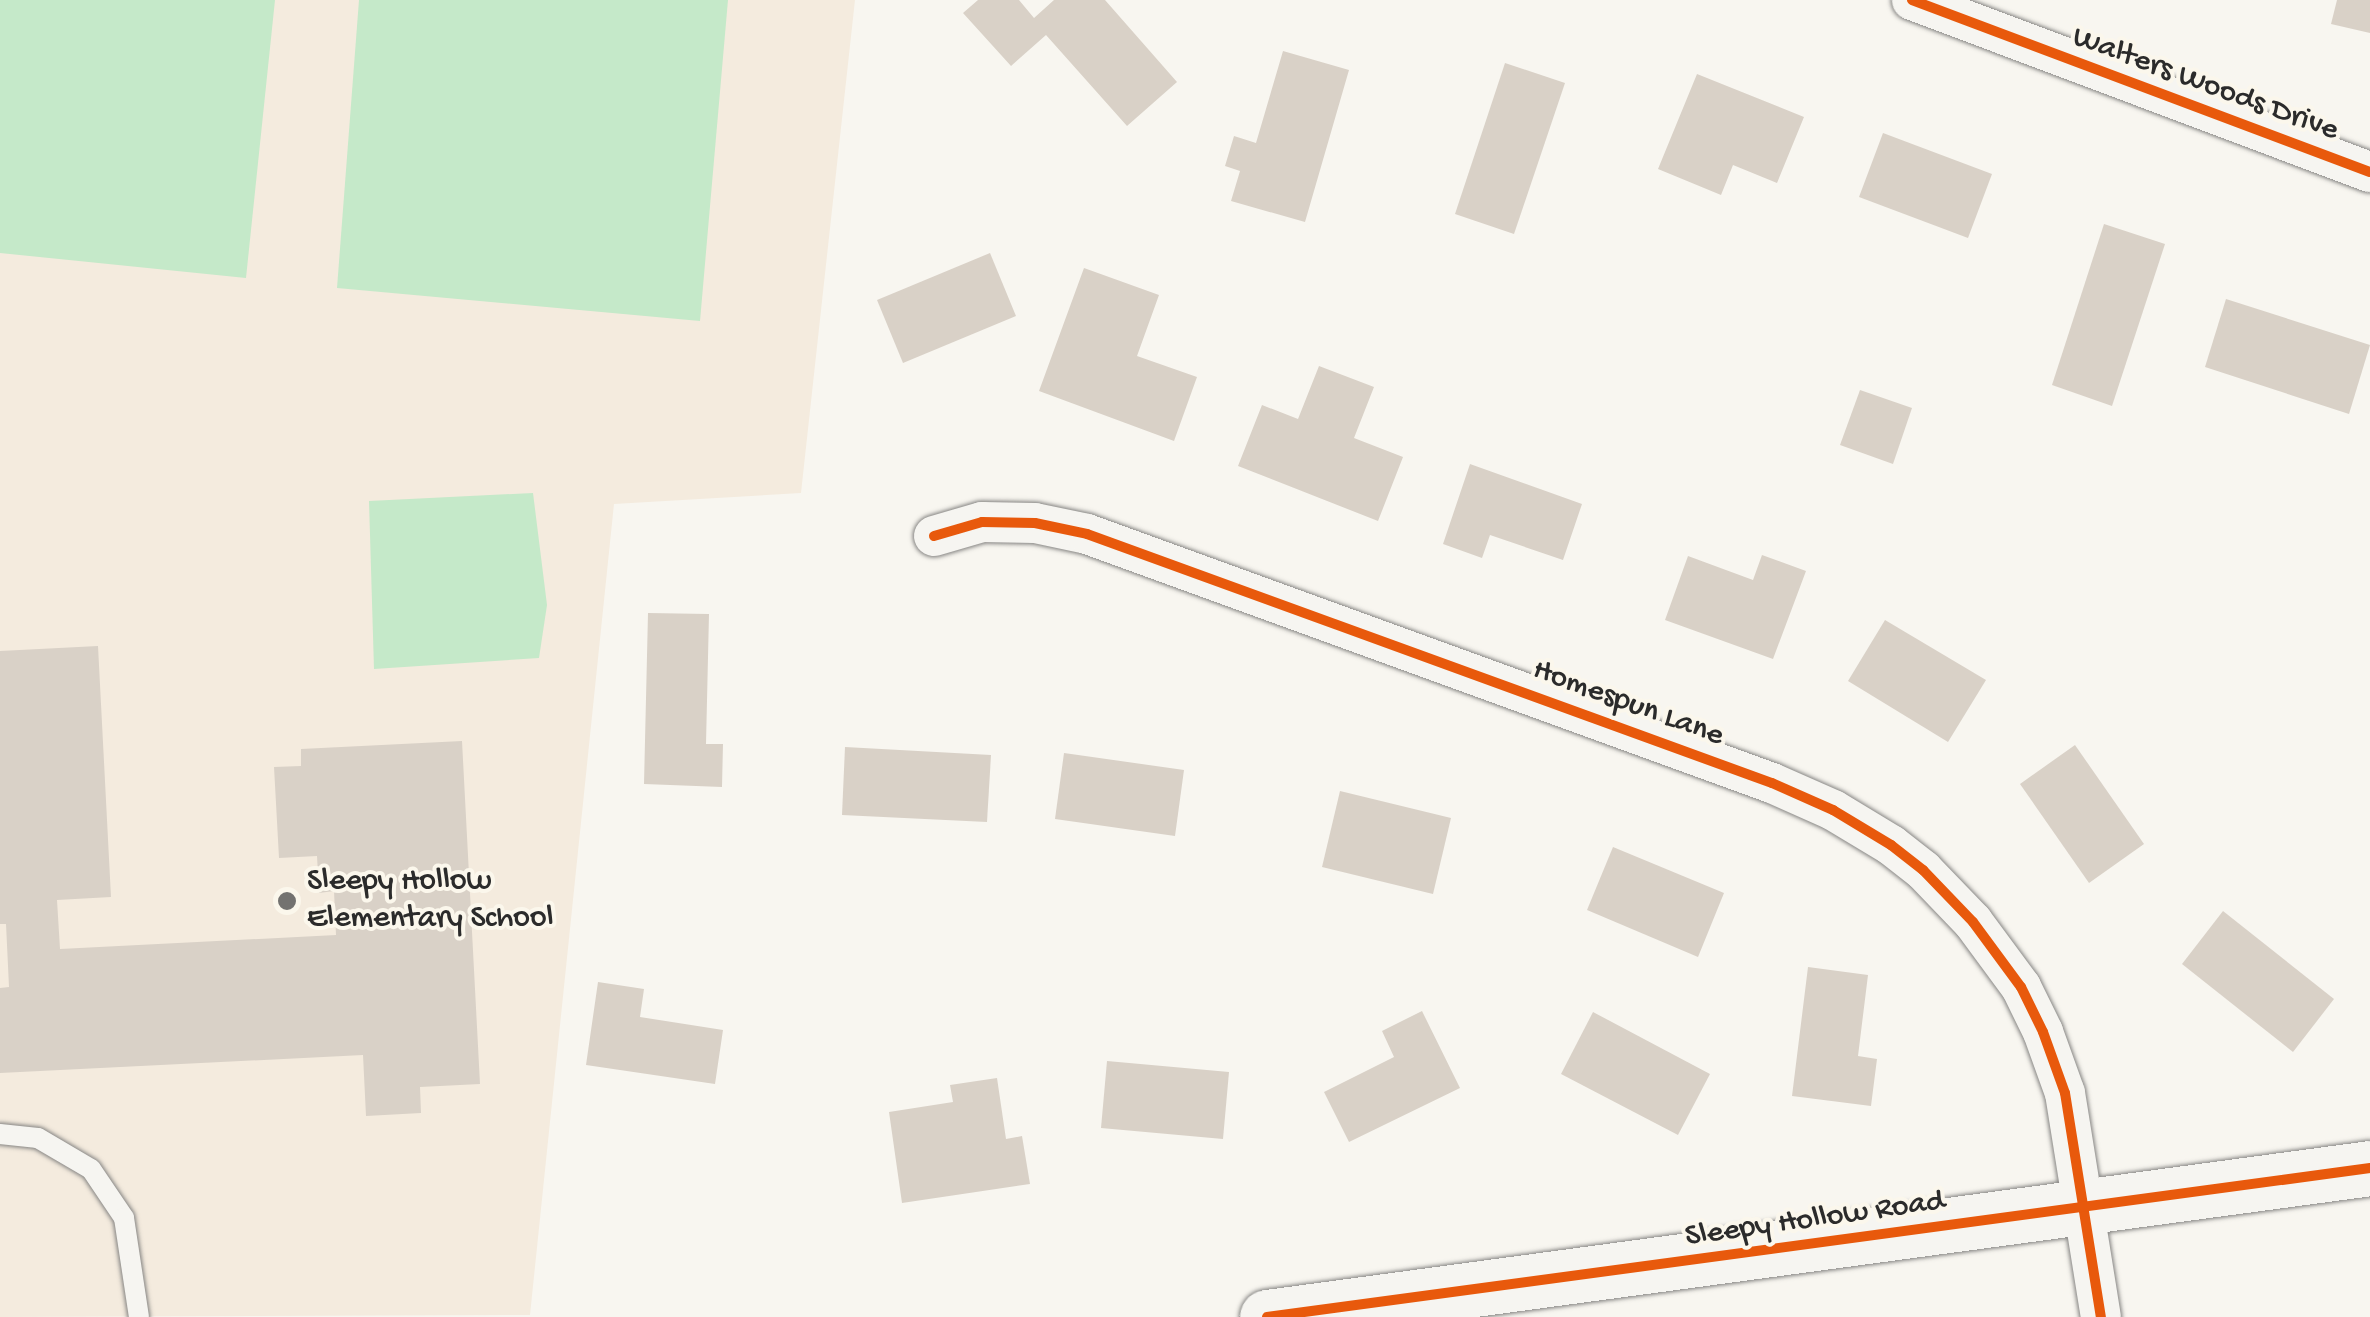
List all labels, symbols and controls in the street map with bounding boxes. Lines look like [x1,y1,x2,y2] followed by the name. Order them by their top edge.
[2067,19,2343,151] street label: Walters Woods Drive
[1527,652,1729,756] street label: Homespun Lane
[307,864,554,939] place label: Sleepy Hollow Elementary School
[276,890,298,912] marker: Sleepy Hollow Elementary School
[1683,1183,1947,1257] street label: Sleepy Hollow Road

